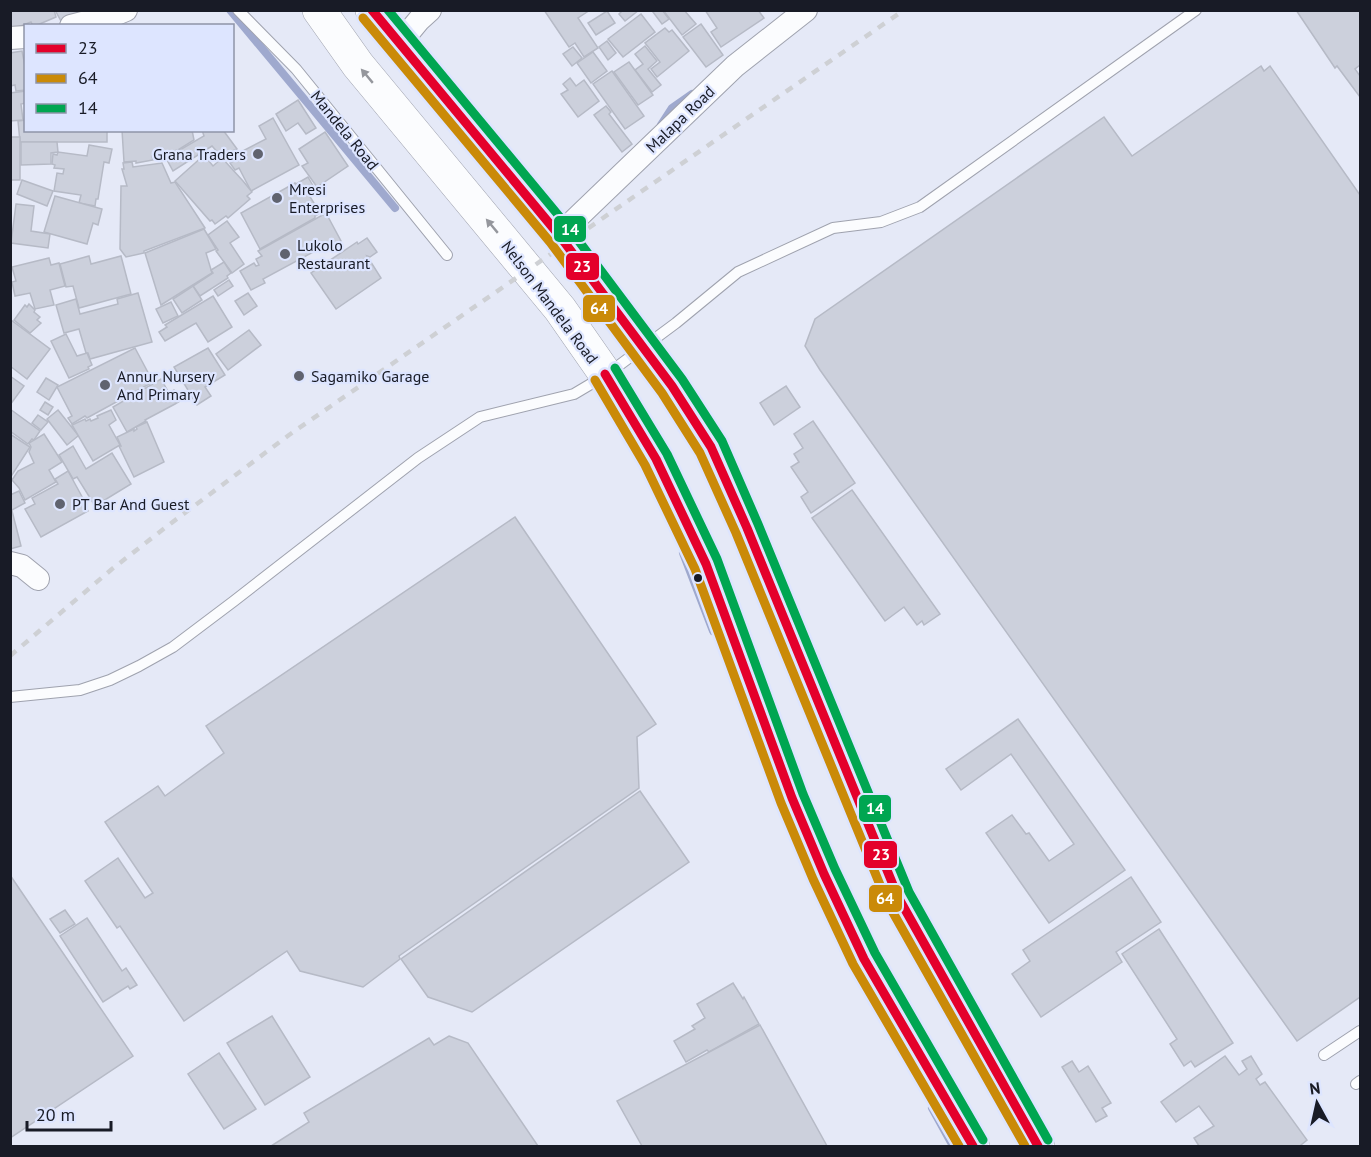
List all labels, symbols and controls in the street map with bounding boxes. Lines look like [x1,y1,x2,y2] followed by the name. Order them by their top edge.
[24,24,234,132] legend
[78,36,98,59] text: 23
[78,66,98,89] text: 64
[361,69,374,84] one-way arrow
[641,81,719,157] street label: Malapa Road
[307,86,383,174] street label: Mandela Road
[78,96,98,119] text: 14
[153,144,246,164] place label: Grana Traders
[251,147,265,161] marker: Grana Traders
[289,179,365,217] place label: Mresi Enterprises
[270,191,284,205] marker: Mresi Enterprises
[553,215,587,243] line badge: 14
[485,218,498,234] one-way arrow
[561,219,579,239] text: 14
[297,235,371,273] place label: Lukolo Restaurant
[497,237,603,367] street label: Nelson Mandela Road
[278,247,292,261] marker: Lukolo Restaurant
[565,252,600,281] line badge: 23
[573,256,591,276] text: 23
[582,294,616,323] line badge: 64
[590,298,608,318] text: 64
[117,366,215,404] place label: Annur Nursery And Primary
[311,366,429,386] place label: Sagamiko Garage
[292,369,306,383] marker: Sagamiko Garage
[98,378,112,392] marker: Annur Nursery And Primary
[72,494,190,514] place label: PT Bar And Guest
[53,497,67,511] marker: PT Bar And Guest
[692,572,704,584] unlabelled marker
[858,794,892,823] line badge: 14
[866,798,884,818] text: 14
[863,840,898,869] line badge: 23
[872,844,890,864] text: 23
[868,884,903,913] line badge: 64
[876,888,894,908] text: 64
[1287,1073,1347,1133] north arrow
[1308,1078,1322,1099] text: N
[27,1094,111,1132] scale bar
[36,1103,75,1126] text: 20 m

